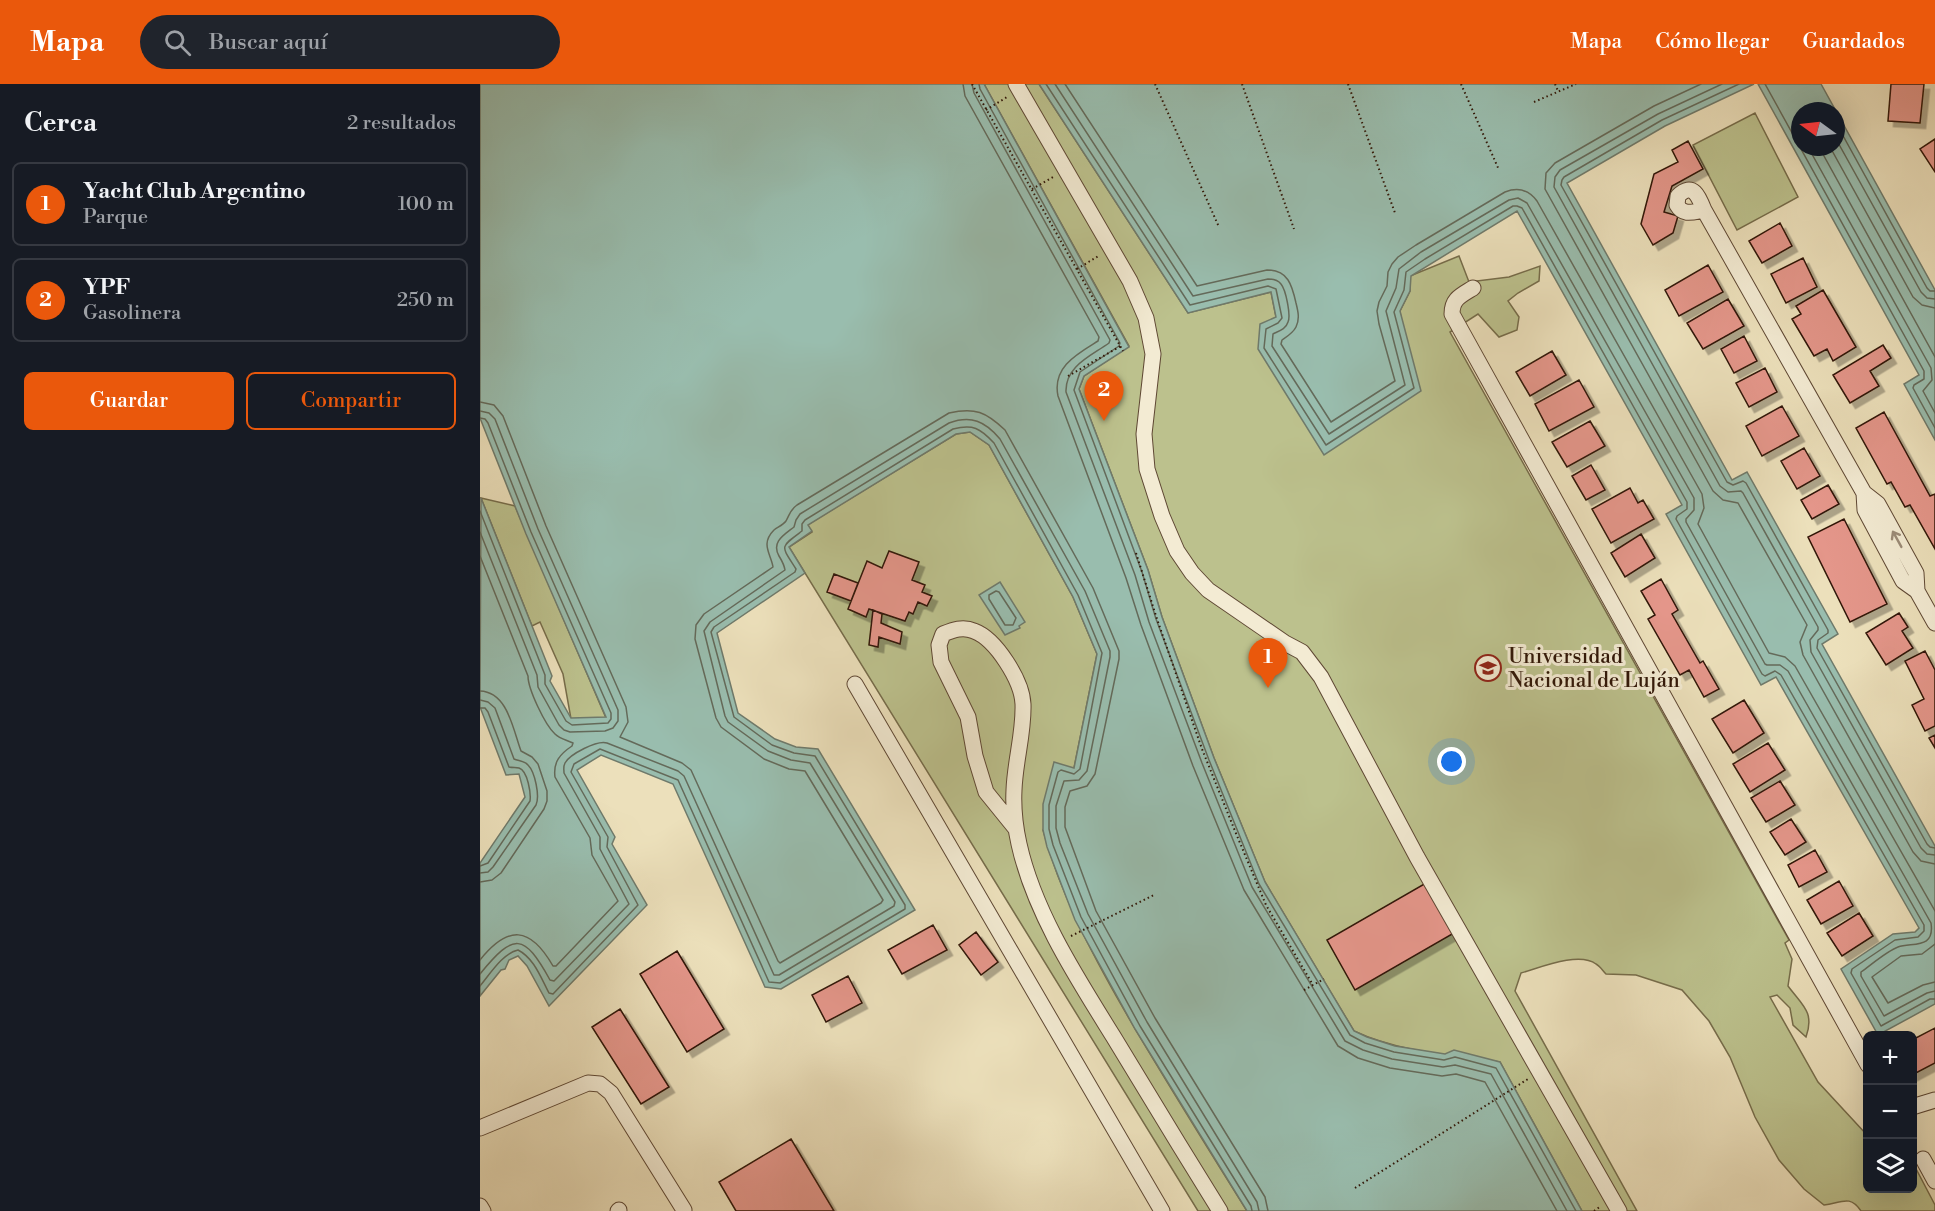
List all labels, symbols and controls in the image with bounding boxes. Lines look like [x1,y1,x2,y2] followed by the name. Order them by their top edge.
[140,15,560,69] search box
[30,25,104,60] text: Mapa
[161,26,194,59] icon: search
[209,29,328,56] text: Buscar aquí
[1570,29,1622,55] text: Mapa
[1655,29,1770,55] text: Cómo llegar
[1803,29,1905,55] text: Guardados
[1791,102,1845,156] north arrow
[24,107,97,139] text: Cerca
[347,111,456,136] text: 2 resultados
[83,178,306,205] text: Yacht Club Argentino
[41,192,50,217] text: 1
[398,192,454,217] text: 100 m
[83,205,148,230] text: Parque
[83,274,131,301] text: YPF
[39,288,52,313] text: 2
[397,288,454,313] text: 250 m
[83,301,181,326] text: Gasolinera
[24,372,234,430] button: Guardar
[246,372,456,430] button: Compartir
[1084,372,1124,421] pin: 2
[1891,531,1903,548] one-way arrow
[1248,638,1288,688] pin: 1
[1508,644,1680,694] place label: Universidad Nacional de Luján
[1473,653,1503,683] school or university icon: Universidad Nacional de Luján
[1437,747,1466,776] your location
[1863,1031,1917,1193] map controls
[1863,1031,1917,1085] button: +
[1863,1085,1917,1139] button: −
[1863,1139,1917,1193] button: layers

